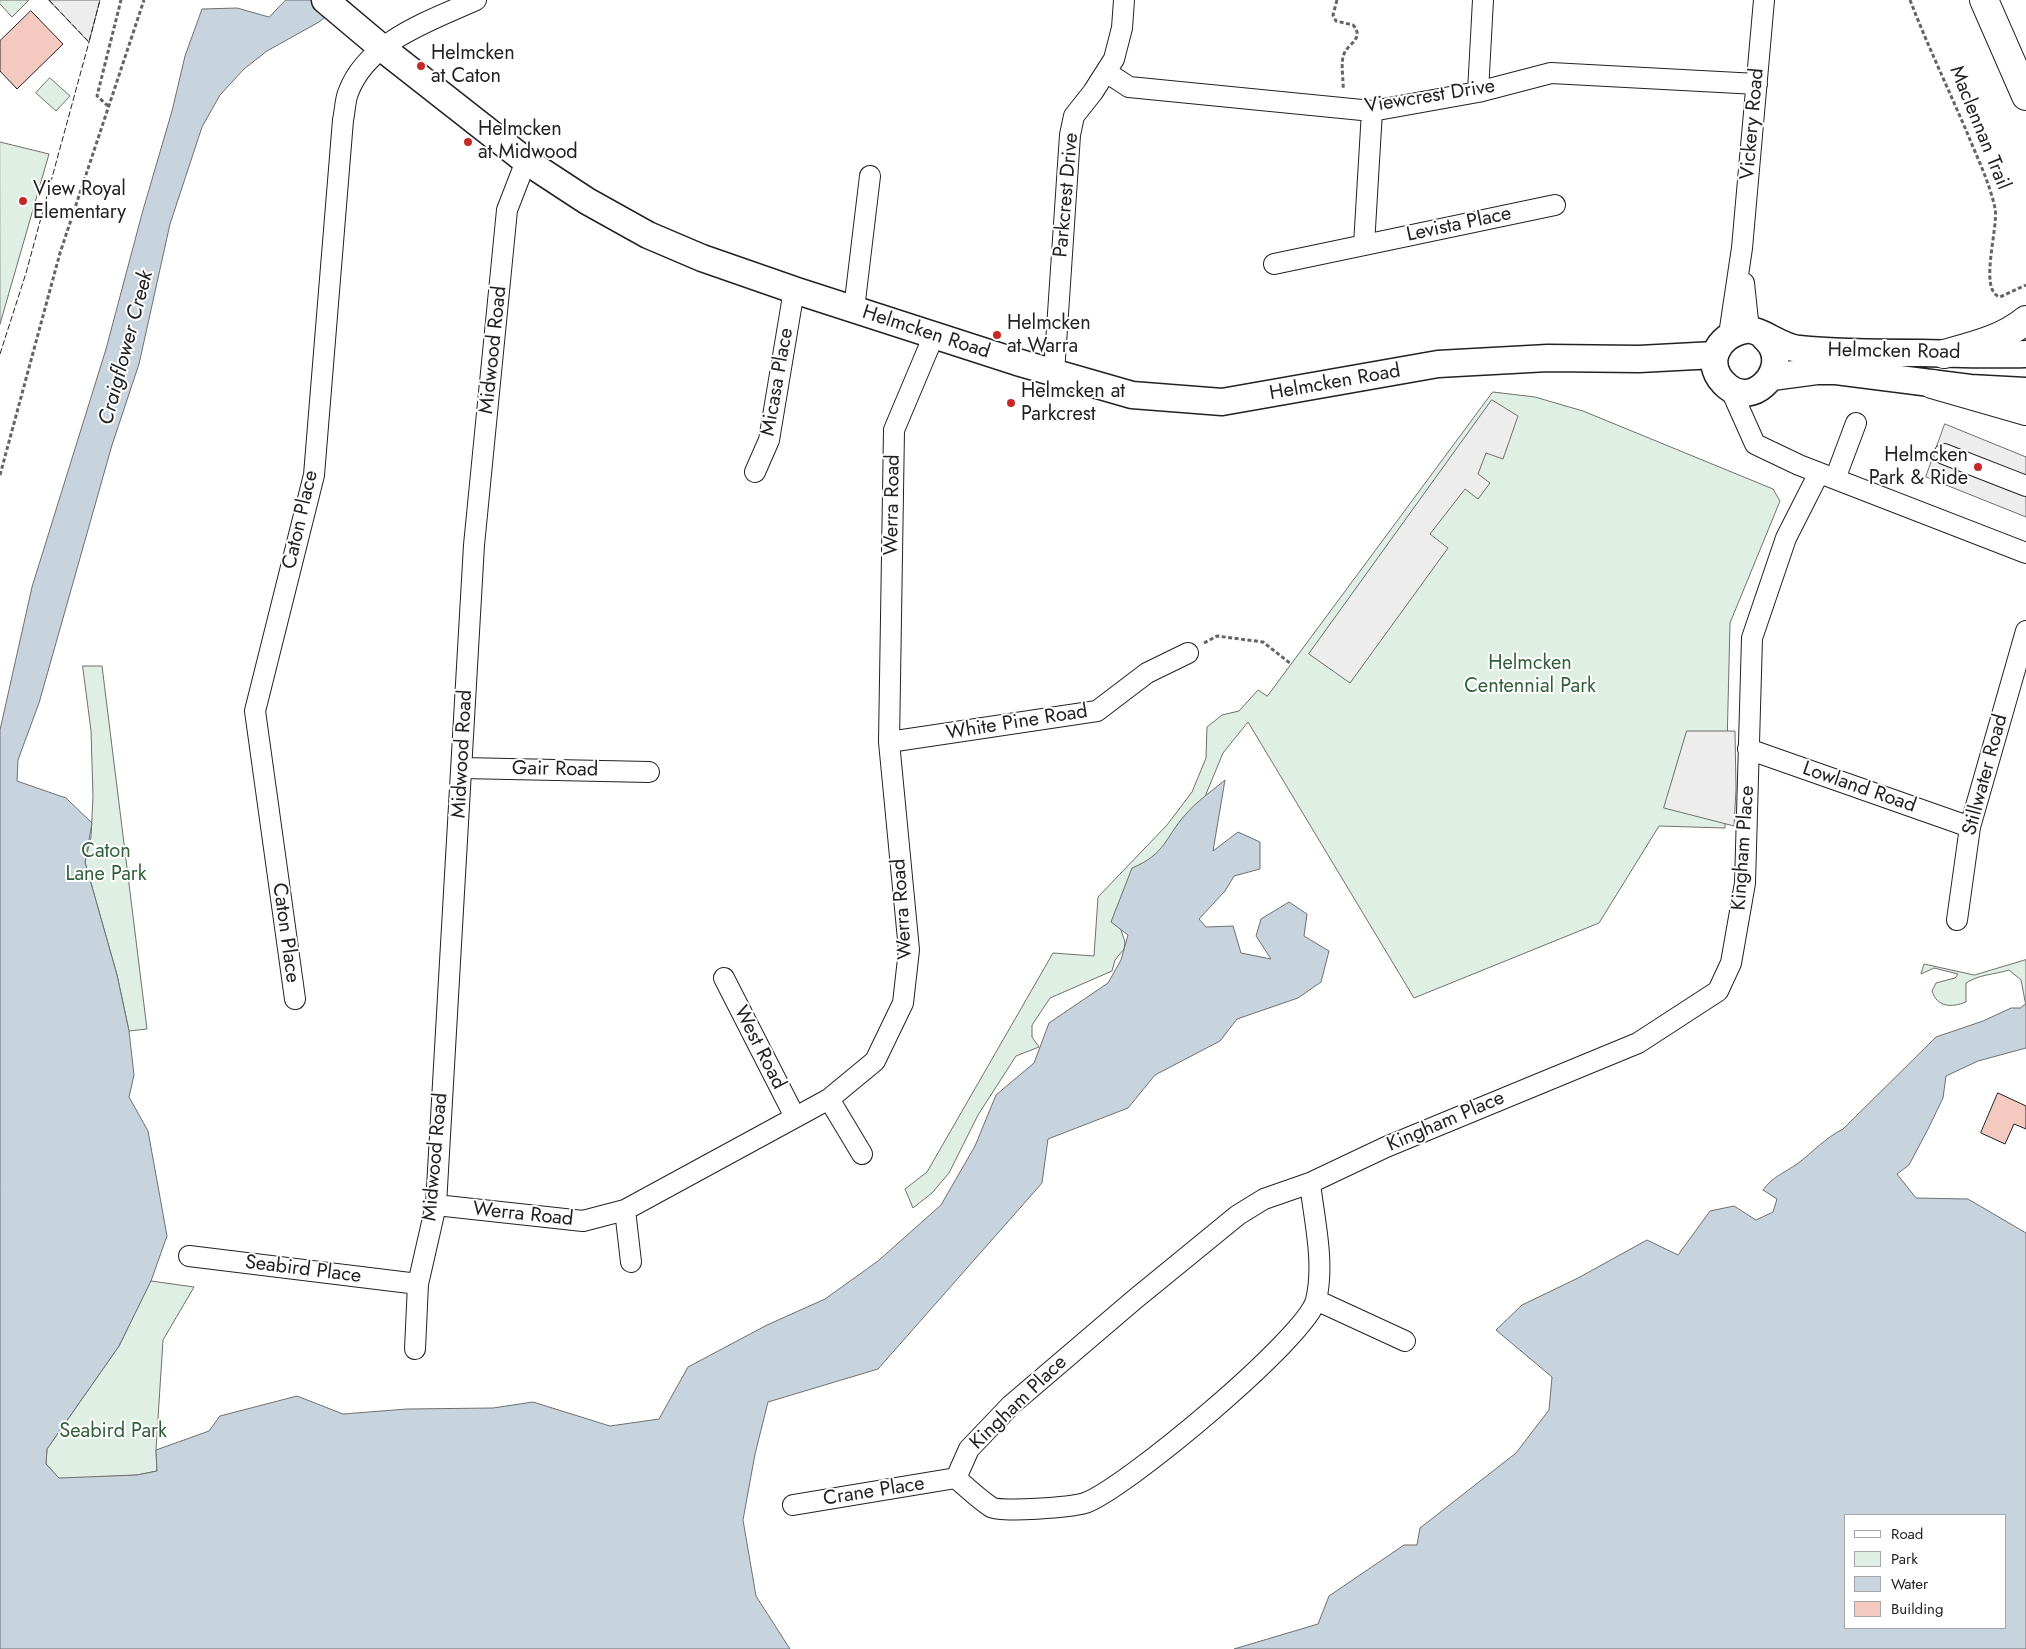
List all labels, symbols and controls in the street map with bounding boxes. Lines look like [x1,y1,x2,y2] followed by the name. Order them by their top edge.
[431,42,515,89] place label: Helmcken at Caton
[415,60,427,72] marker: Helmcken at Caton
[1943,63,2015,193] street label: Maclennan Trail
[1736,67,1770,181] street label: Vickery Road
[1363,75,1497,119] street label: Viewcrest Drive
[478,118,578,165] place label: Helmcken at Midwood
[1050,132,1084,258] street label: Parkcrest Drive
[462,136,474,148] marker: Helmcken at Midwood
[33,178,126,225] place label: View Royal Elementary
[17,195,29,207] marker: View Royal Elementary
[1404,202,1514,248] street label: Levista Place
[94,268,160,428] water label: Craigflower Creek
[475,285,513,415] street label: Midwood Road
[859,301,993,365] street label: Helmcken Road
[1007,312,1091,359] place label: Helmcken at Warra
[757,326,799,438] street label: Micasa Place
[991,329,1003,341] marker: Helmcken at Warra
[1827,339,1961,365] street label: Helmcken Road
[1268,360,1402,406] street label: Helmcken Road
[1021,380,1125,427] place label: Helmcken at Parkcrest
[1005,397,1017,409] marker: Helmcken at Parkcrest
[1869,444,1968,491] place label: Helmcken Park & Ride
[880,454,906,556] street label: Werra Road
[1972,461,1984,473] marker: Helmcken Park & Ride
[278,468,324,572] street label: Caton Place
[1464,652,1596,699] park label: Helmcken Centennial Park
[448,689,478,819] street label: Midwood Road
[945,700,1089,746] street label: White Pine Road
[1958,712,2014,838] street label: Stillwater Road
[512,757,598,783] street label: Gair Road
[1799,757,1919,819] street label: Lowland Road
[1728,785,1760,911] street label: Kingham Place
[65,840,147,887] park label: Caton Lane Park
[888,858,918,960] street label: Werra Road
[266,882,304,984] street label: Caton Place
[728,1002,790,1094] street label: West Road
[1384,1087,1508,1157] street label: Kingham Place
[418,1092,454,1222] street label: Midwood Road
[472,1198,574,1232] street label: Werra Road
[244,1251,362,1289] street label: Seabird Place
[966,1351,1072,1455] street label: Kingham Place
[59,1420,167,1444] park label: Seabird Park
[822,1472,926,1512] street label: Crane Place
[1844,1514,2006,1629] legend
[1891,1523,1923,1545] text: Road
[1891,1548,1918,1570] text: Park
[1891,1573,1928,1595] text: Water
[1891,1598,1943,1620] text: Building

